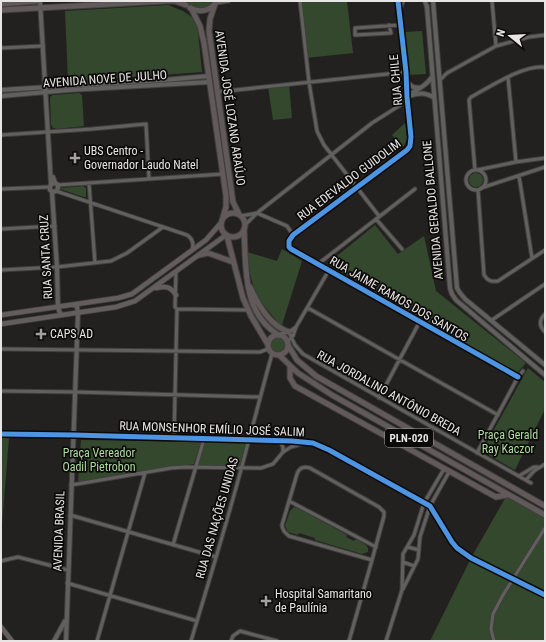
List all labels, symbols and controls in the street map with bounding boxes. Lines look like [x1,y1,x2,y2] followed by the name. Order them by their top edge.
[490,16,530,56] north arrow
[494,28,508,38] text: N
[212,29,249,187] street label: AVENIDA JOSÉ LOZANO ARAÚJO
[387,54,405,106] street label: RUA CHILE
[42,68,168,90] street label: AVENIDA NOVE DE JULHO
[295,137,403,223] street label: RUA EDEVALDO GUIDOLIM
[420,140,446,280] street label: AVENIDA GERALDO BALLONE
[84,144,198,172] place label: UBS Centro - Governador Laudo Natel
[69,152,81,164] marker: UBS Centro - Governador Laudo Natel
[37,214,55,300] street label: RUA SANTA CRUZ
[327,254,471,344] street label: RUA JAIME RAMOS DOS SANTOS
[50,327,93,341] place label: CAPS AD
[35,328,47,340] marker: CAPS AD
[315,347,464,438] street label: RUA JORDALINO ANTÔNIO BREDA
[119,418,305,439] street label: RUA MONSENHOR EMÍLIO JOSÉ SALIM
[478,428,538,456] park label: Praça Gerald Ray Kaczor
[385,429,433,447] road number: PLN-020
[62,446,136,474] park label: Praça Vereador Oadil Pietrobon
[191,455,241,580] street label: RUA DAS NAÇÕES UNIDAS
[51,490,67,572] street label: AVENIDA BRASIL
[275,587,372,615] place label: Hospital Samaritano de Paulínia
[260,595,272,607] marker: Hospital Samaritano de Paulínia

